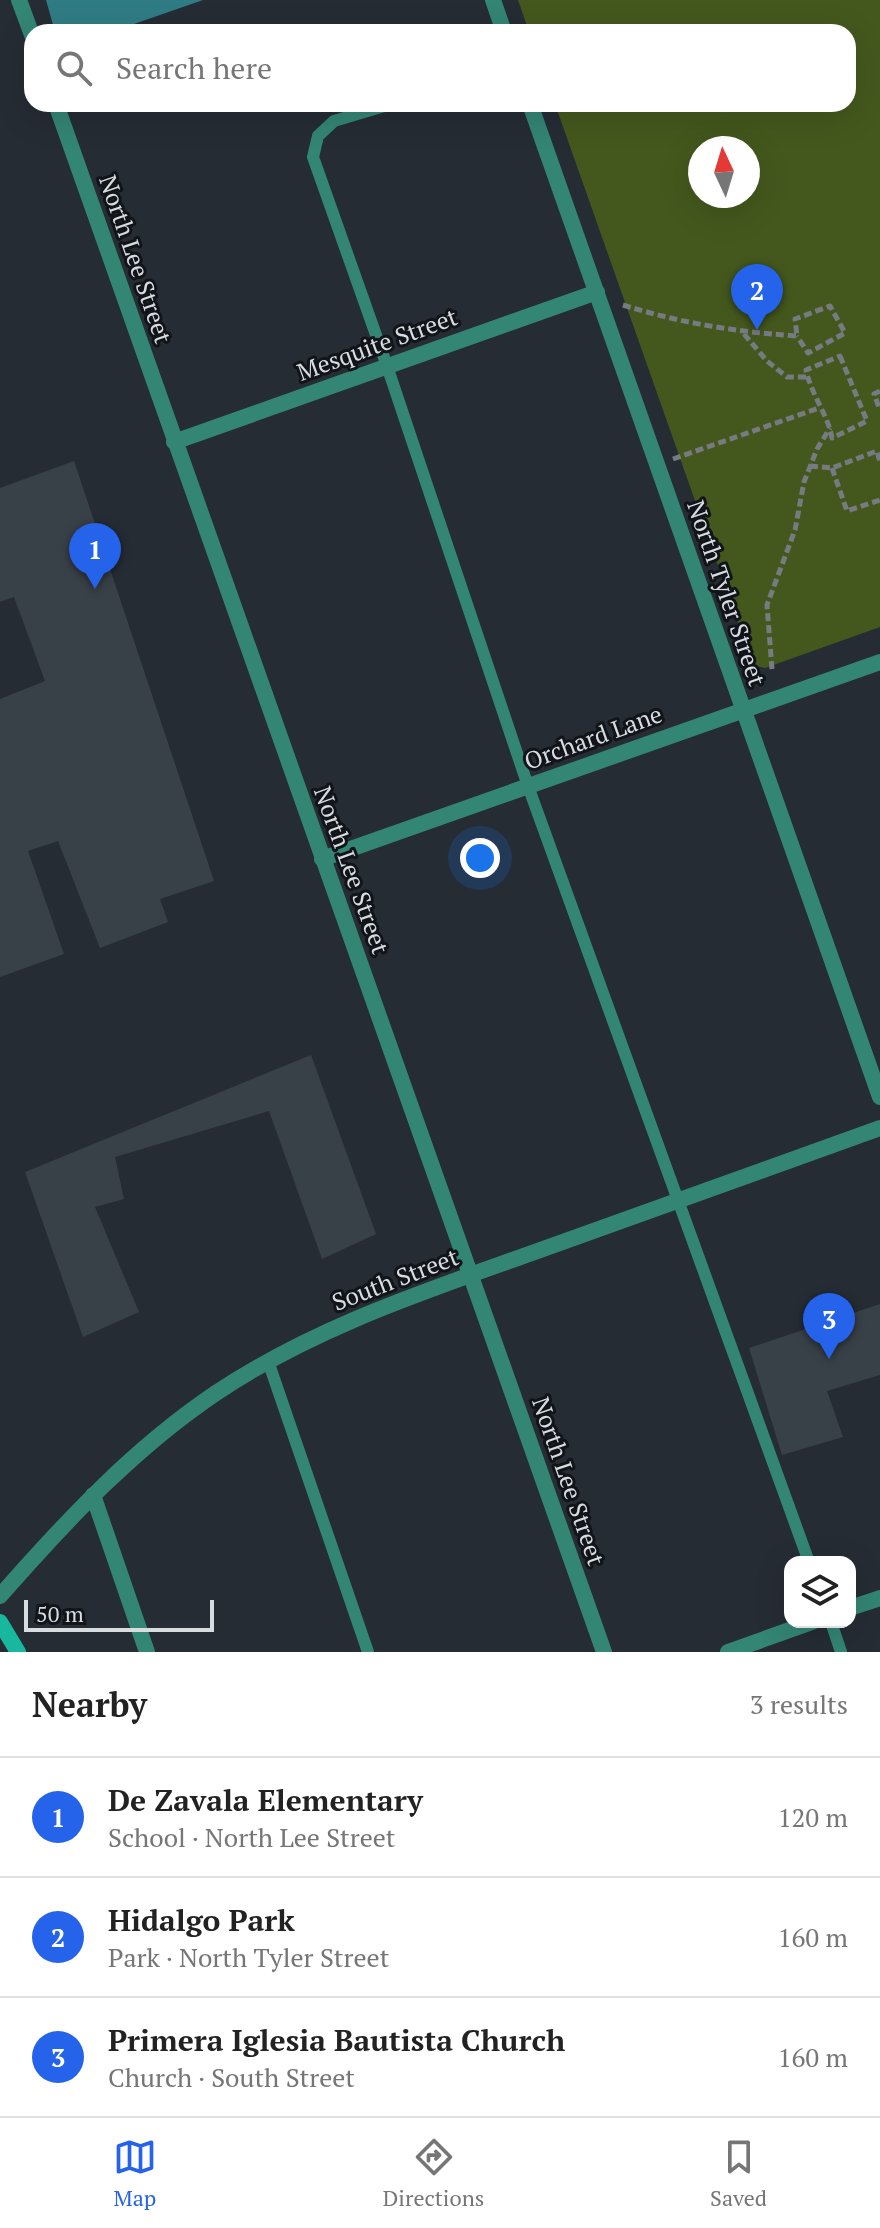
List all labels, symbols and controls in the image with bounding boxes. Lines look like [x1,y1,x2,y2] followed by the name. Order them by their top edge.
[24,24,856,112] search box
[52,46,96,90] icon: search
[116,48,272,88] text: Search here
[688,136,760,208] north arrow
[92,171,180,348] street label: North Lee Street
[731,264,783,330] pin: 2
[292,300,462,388] street label: Mesquite Street
[680,496,774,690] street label: North Tyler Street
[69,523,121,589] pin: 1
[520,697,666,777] street label: Orchard Lane
[307,782,397,958] street label: North Lee Street
[460,838,500,878] your location
[327,1240,463,1318] street label: South Street
[803,1293,855,1359] pin: 3
[525,1393,613,1570] street label: North Lee Street
[784,1556,856,1628] map controls
[784,1556,856,1628] button: layers
[24,1596,214,1632] scale bar
[36,1599,84,1628] text: 50 m
[32,1682,147,1727] text: Nearby
[750,1687,848,1721] text: 3 results
[108,1780,423,1820] text: De Zavala Elementary
[51,1800,65,1834] text: 1
[778,1800,848,1834] text: 120 m
[108,1820,396,1854] text: School · North Lee Street
[108,1900,295,1940] text: Hidalgo Park
[51,1920,65,1954] text: 2
[778,1920,848,1954] text: 160 m
[108,1940,389,1974] text: Park · North Tyler Street
[108,2020,565,2060] text: Primera Iglesia Bautista Church
[51,2040,65,2074] text: 3
[778,2040,848,2074] text: 160 m
[108,2060,355,2094] text: Church · South Street
[113,2135,157,2212] tab: Map
[383,2135,484,2212] tab: Directions
[710,2135,767,2212] tab: Saved

